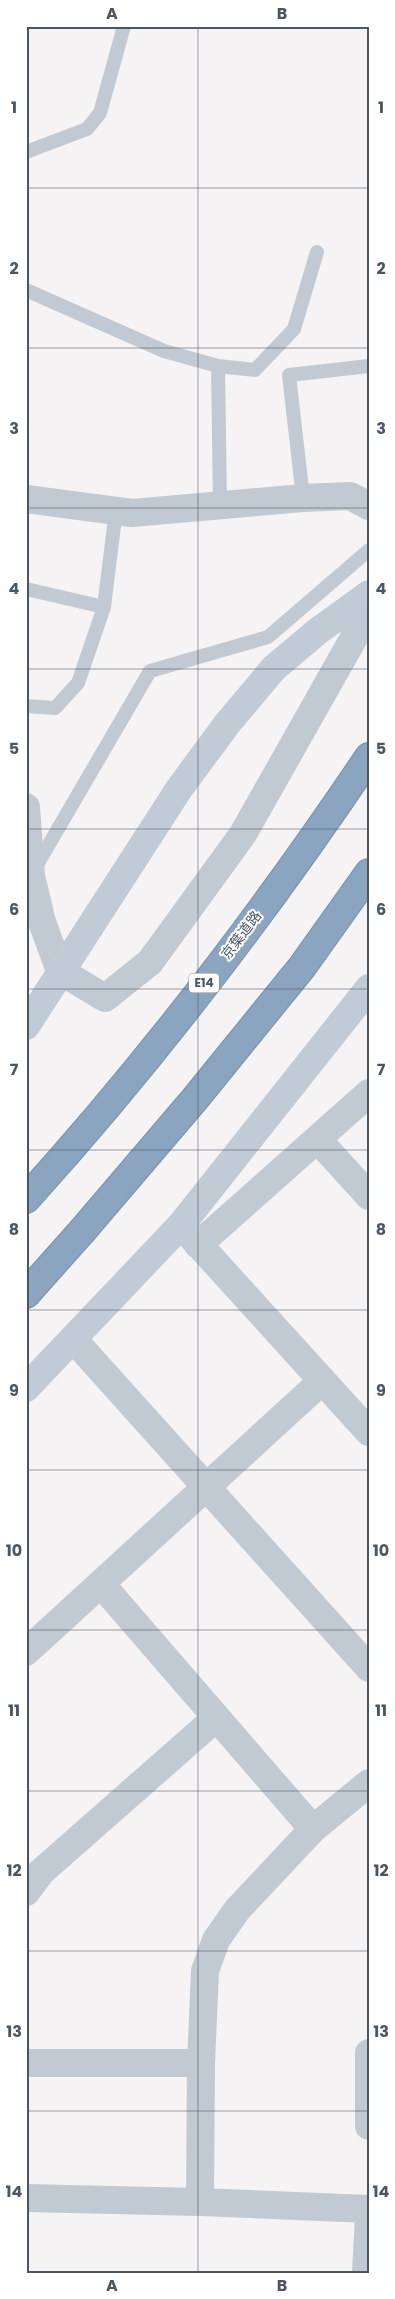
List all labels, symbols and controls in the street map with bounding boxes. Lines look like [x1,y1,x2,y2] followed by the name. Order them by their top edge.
[106,2,118,25] text: A
[277,2,287,25] text: B
[11,96,17,119] text: 1
[378,96,384,119] text: 1
[9,257,19,280] text: 2
[376,257,386,280] text: 2
[9,417,19,440] text: 3
[376,417,386,440] text: 3
[9,577,20,600] text: 4
[376,577,387,600] text: 4
[9,737,19,760] text: 5
[376,737,386,760] text: 5
[9,898,19,921] text: 6
[376,898,386,921] text: 6
[216,907,266,963] street label: 京葉道路
[189,974,219,992] road number: E14
[10,1058,19,1081] text: 7
[377,1058,386,1081] text: 7
[9,1218,19,1241] text: 8
[376,1218,386,1241] text: 8
[9,1379,19,1402] text: 9
[376,1379,386,1402] text: 9
[6,1539,22,1562] text: 10
[373,1539,389,1562] text: 10
[8,1699,20,1722] text: 11
[375,1699,387,1722] text: 11
[6,1859,22,1882] text: 12
[373,1859,389,1882] text: 12
[6,2020,22,2043] text: 13
[373,2020,389,2043] text: 13
[6,2180,23,2203] text: 14
[373,2180,390,2203] text: 14
[106,2274,118,2297] text: A
[277,2274,287,2297] text: B

